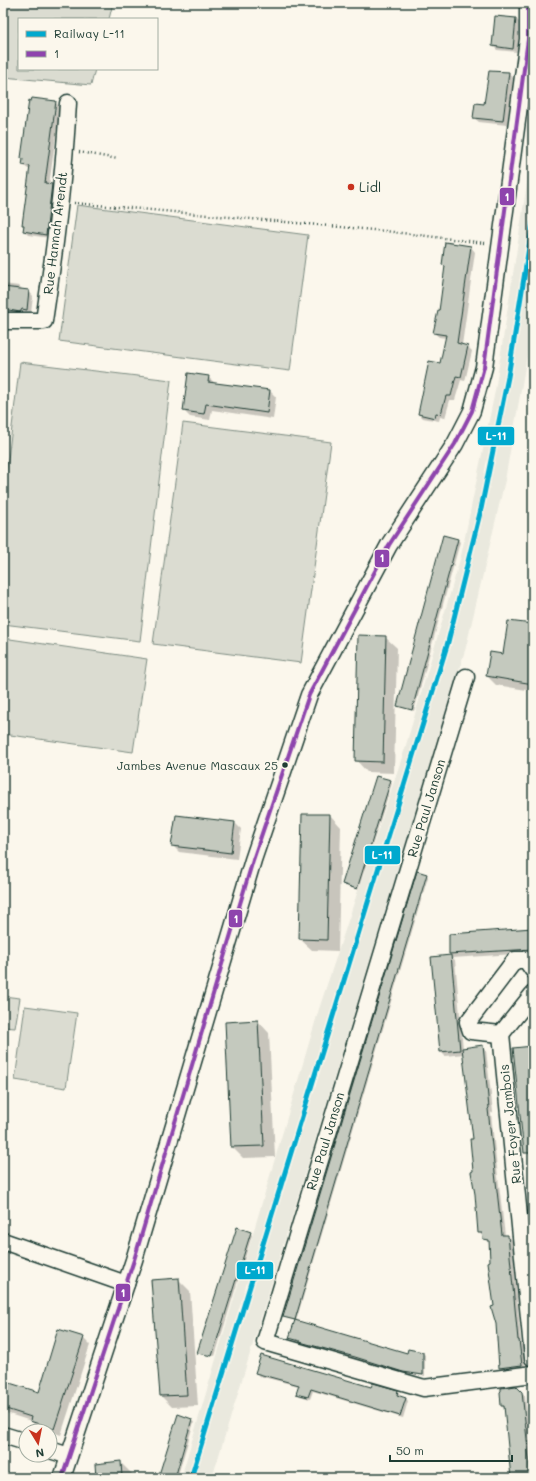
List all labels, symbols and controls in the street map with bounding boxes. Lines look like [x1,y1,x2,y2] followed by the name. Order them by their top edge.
[18,18,158,70] legend
[54,25,125,41] text: Railway L-11
[54,45,59,61] text: 1
[39,170,71,295] street label: Rue Hannah Arendt
[359,178,381,195] place label: Lidl
[346,182,356,192] marker: Lidl
[499,187,515,206] line badge: 1
[505,189,509,204] text: 1
[477,426,515,446] line badge: L-11
[486,428,506,443] text: L-11
[374,549,390,568] line badge: 1
[380,550,384,565] text: 1
[117,757,278,773] place label: Jambes Avenue Mascaux 25
[402,757,449,859] street label: Rue Paul Janson
[280,760,290,770] marker: Jambes Avenue Mascaux 25
[364,845,401,865] line badge: L-11
[372,847,392,862] text: L-11
[228,909,243,928] line badge: 1
[234,911,238,926] text: 1
[495,1063,524,1185] street label: Rue Foyer Jambois
[301,1090,348,1192] street label: Rue Paul Janson
[236,1261,274,1280] line badge: L-11
[245,1262,265,1277] text: L-11
[115,1283,131,1302] line badge: 1
[121,1285,125,1300] text: 1
[18,1423,58,1463] north arrow
[390,1437,512,1463] scale bar
[396,1442,424,1458] text: 50 m
[34,1445,45,1461] text: N

